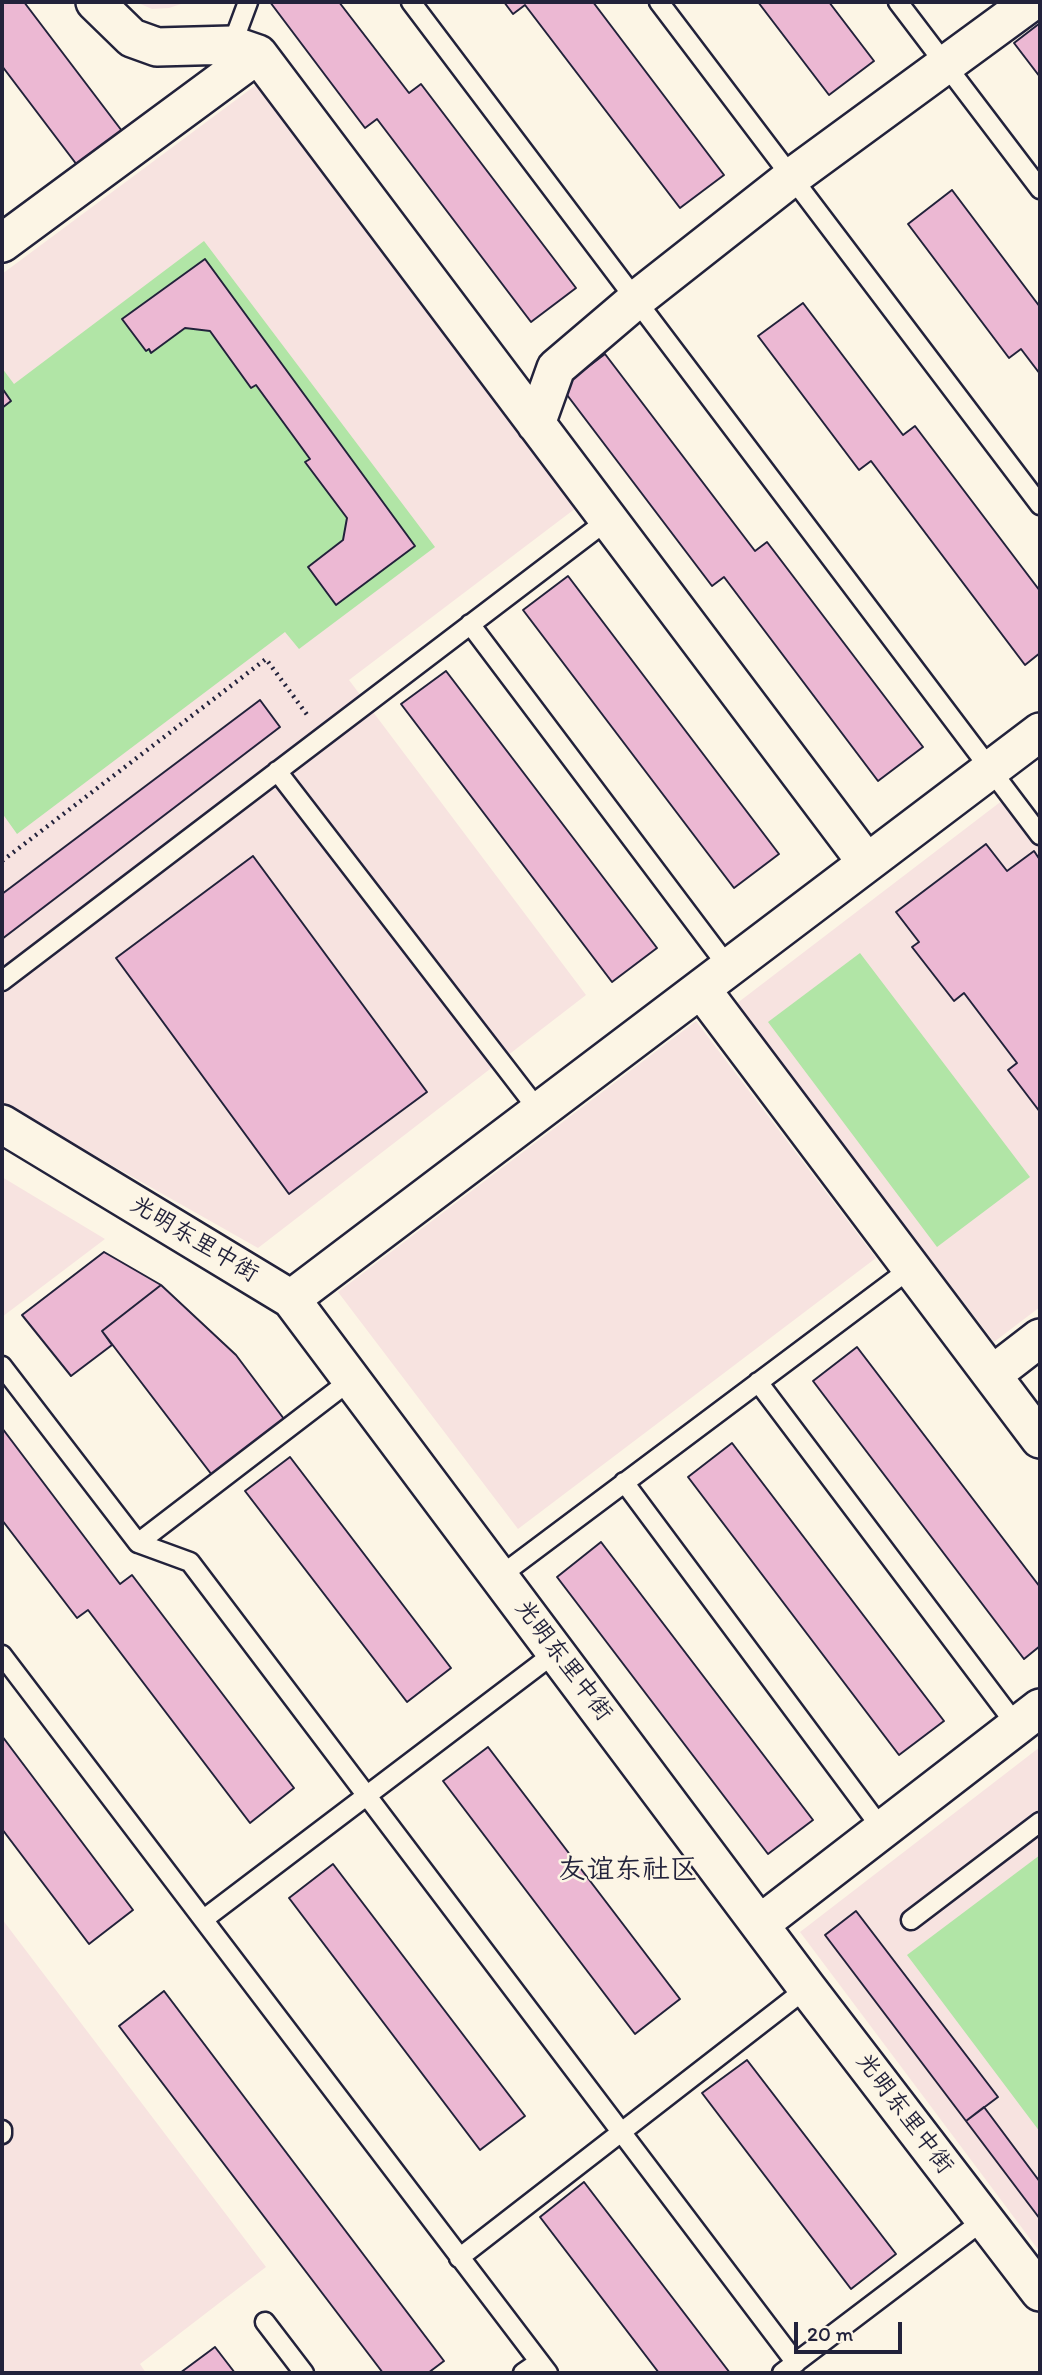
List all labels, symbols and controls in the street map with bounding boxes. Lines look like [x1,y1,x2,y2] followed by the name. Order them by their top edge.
[125,1191,263,1289] street label: 光明东里中街
[508,1595,618,1727] street label: 光明东里中街
[558,1854,698,1888] district label: 友谊东社区
[849,2048,959,2180] street label: 光明东里中街
[797,2308,906,2352] scale bar
[807,2321,853,2346] text: 20 m

